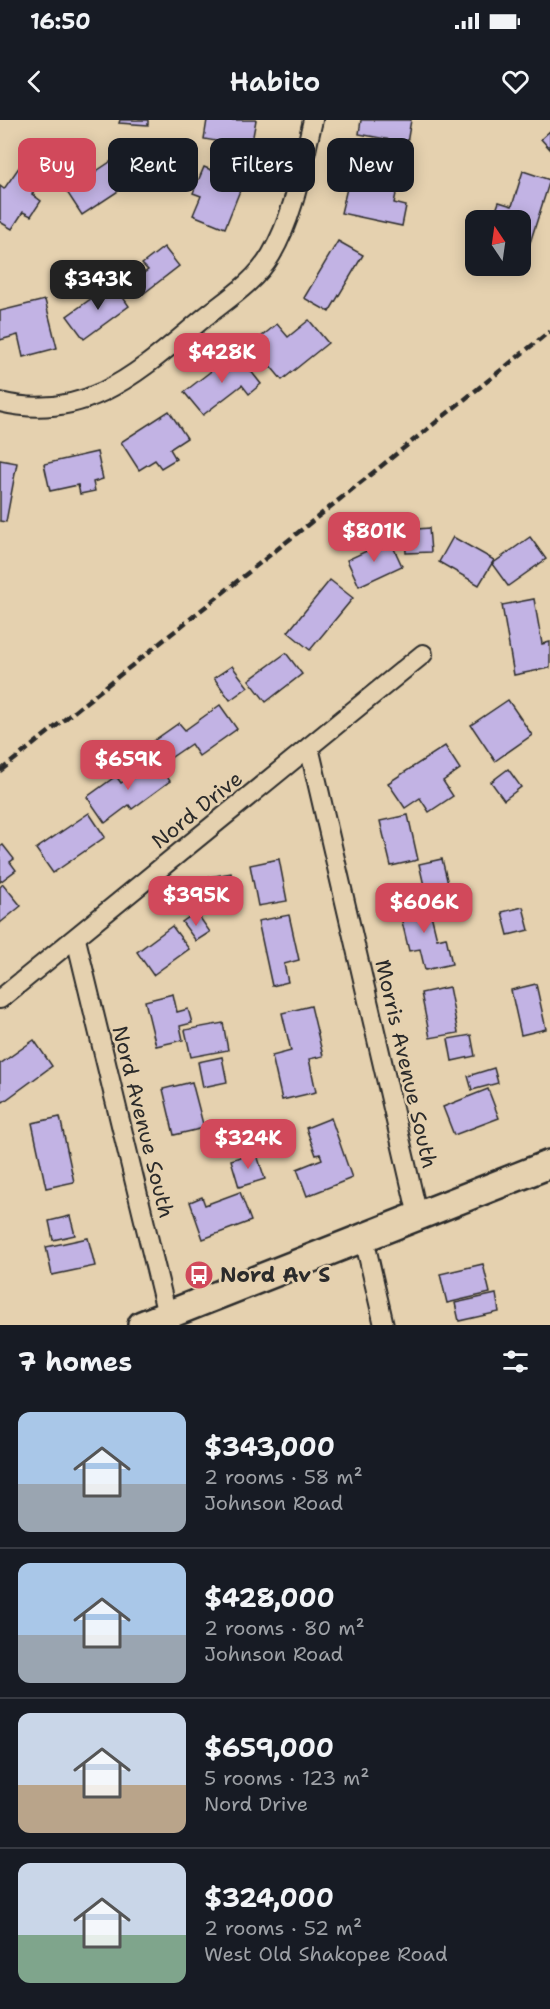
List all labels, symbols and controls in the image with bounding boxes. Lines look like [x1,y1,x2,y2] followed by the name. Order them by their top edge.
[30,7,91,36] text: 16:50
[230,63,320,100] text: Habito
[18,65,51,98] icon: back
[499,65,532,98] icon: heart
[18,138,96,192] chip: Buy
[108,138,198,192] chip: Rent
[210,138,315,192] chip: Filters
[327,138,414,192] chip: New
[465,210,531,276] north arrow
[465,210,531,276] map controls
[56,260,140,311] pin: $343K
[64,266,132,292] text: $343K
[180,333,264,384] pin: $428K
[188,339,256,365] text: $428K
[332,512,416,563] pin: $801K
[342,518,406,544] text: $801K
[86,740,170,791] pin: $659K
[94,746,162,772] text: $659K
[146,765,248,855] street label: Nord Drive
[154,876,238,927] pin: $395K
[162,882,230,908] text: $395K
[382,883,466,934] pin: $606K
[389,889,459,915] text: $606K
[368,957,444,1171] street label: Morris Avenue South
[106,1023,180,1221] street label: Nord Avenue South
[206,1119,290,1170] pin: $324K
[214,1125,282,1151] text: $324K
[183,1259,215,1291] bus stop icon: Nord Av S
[220,1261,330,1289] place label: Nord Av S
[18,1344,132,1379] text: 7 homes
[499,1345,532,1378] icon: filters
[204,1429,335,1464] text: $343,000
[66,1436,138,1508] icon: home
[204,1464,363,1490] text: 2 rooms · 58 m²
[204,1490,343,1516] text: Johnson Road
[204,1580,335,1615] text: $428,000
[66,1587,138,1659] icon: home
[204,1615,365,1641] text: 2 rooms · 80 m²
[204,1641,343,1667] text: Johnson Road
[204,1730,334,1765] text: $659,000
[66,1737,138,1809] icon: home
[204,1765,370,1791] text: 5 rooms · 123 m²
[204,1791,308,1817] text: Nord Drive
[204,1880,334,1915] text: $324,000
[66,1887,138,1959] icon: home
[204,1915,362,1941] text: 2 rooms · 52 m²
[204,1941,448,1967] text: West Old Shakopee Road

